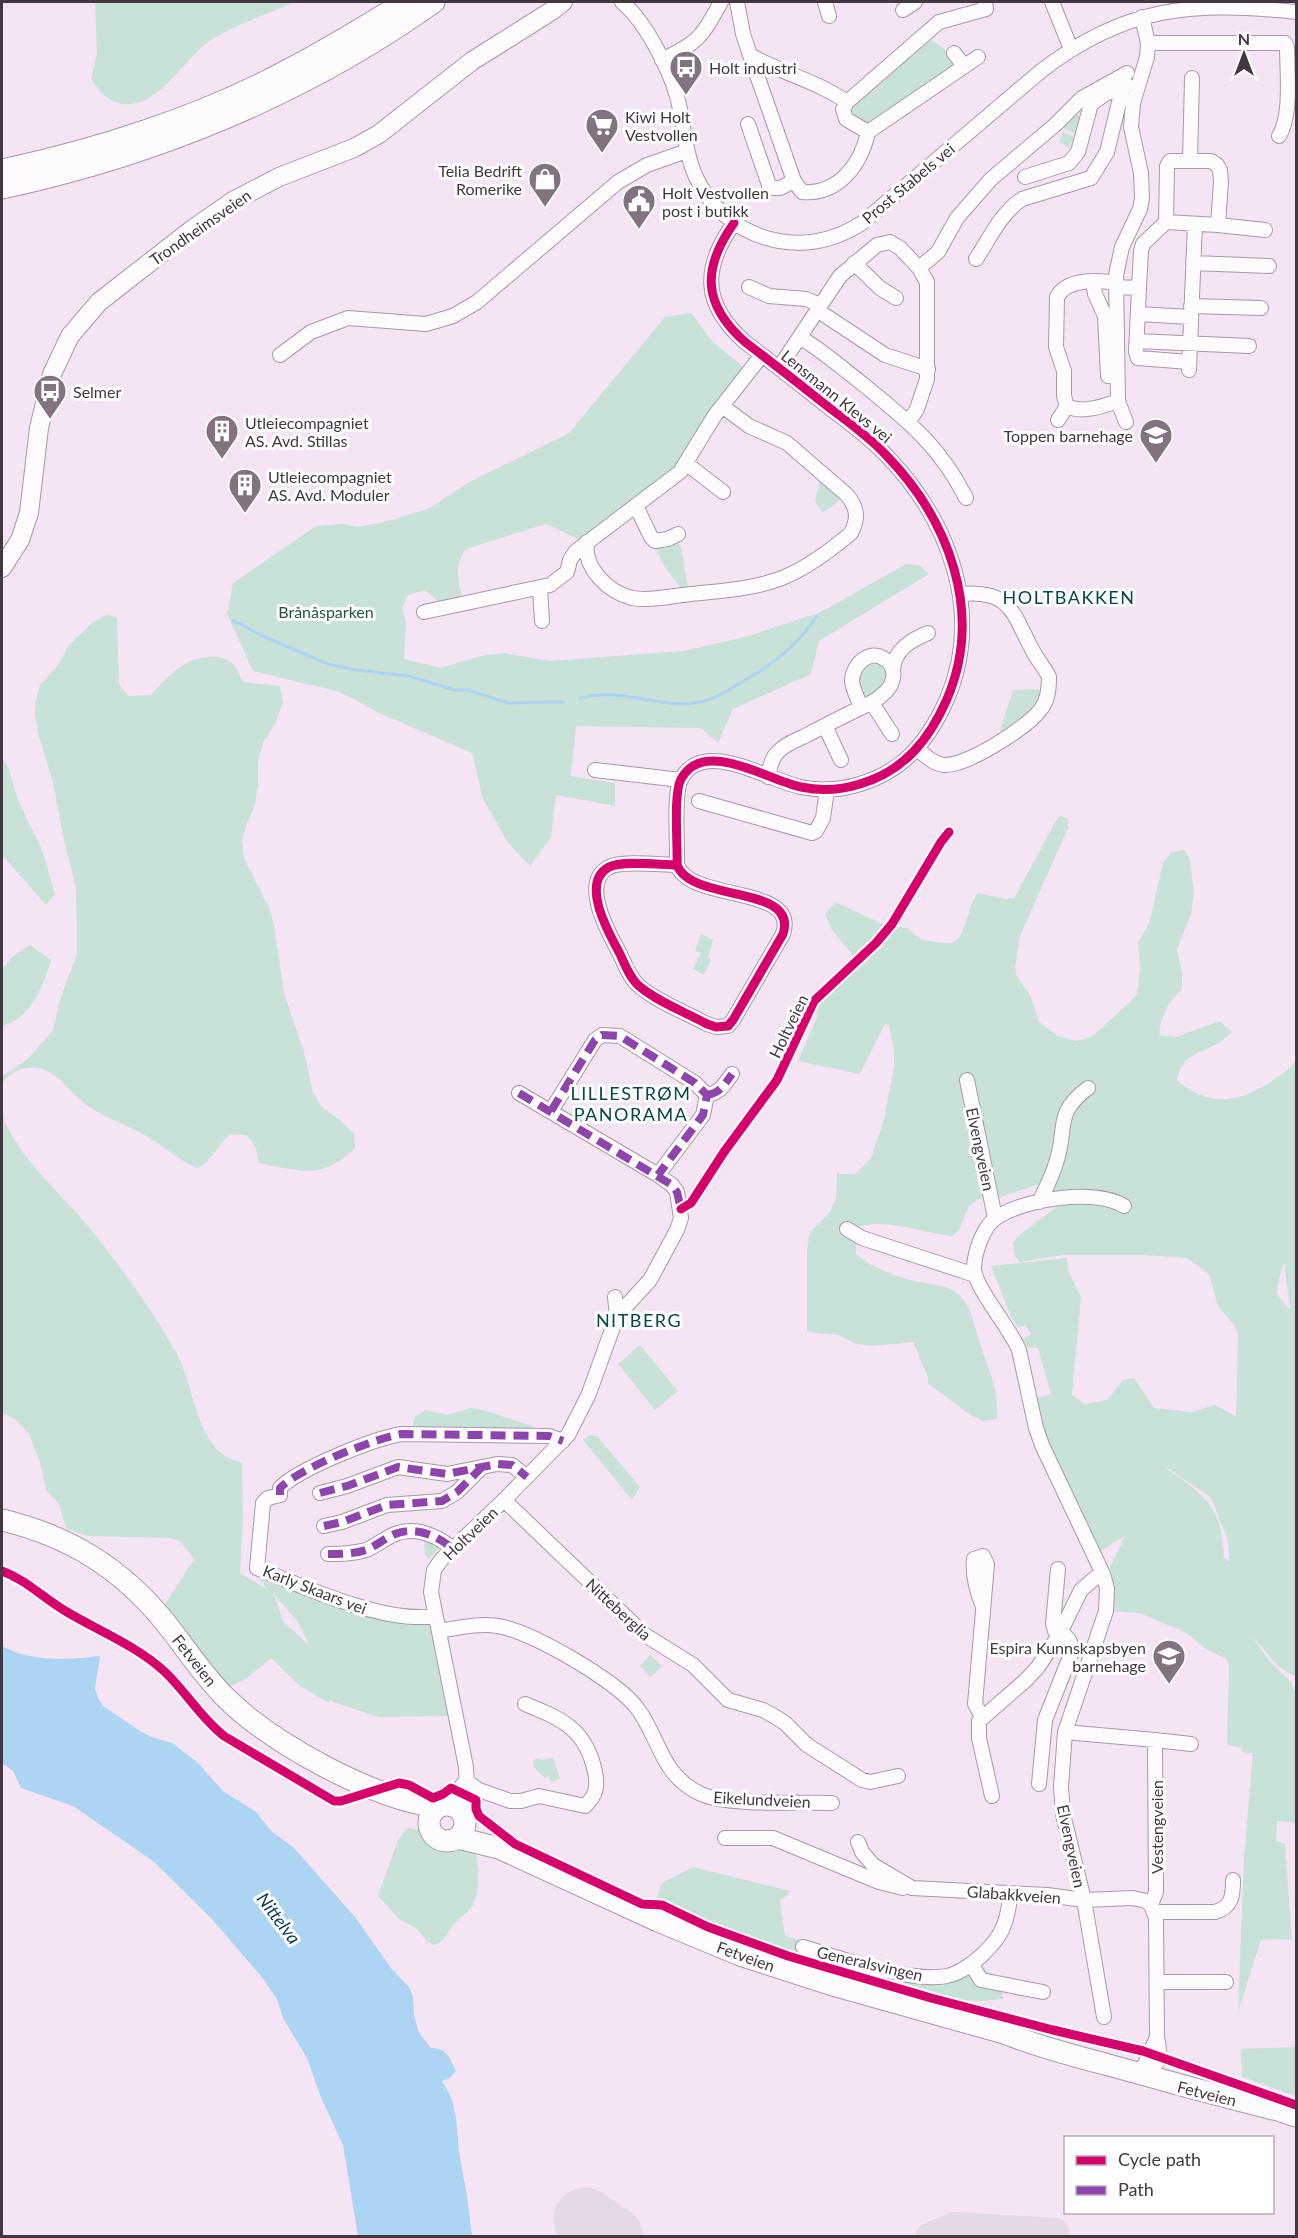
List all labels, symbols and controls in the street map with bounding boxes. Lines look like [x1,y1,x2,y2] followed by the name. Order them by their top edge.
[1214,24,1274,84] north arrow
[1238,29,1250,48] text: N
[668,49,704,96] bus stop icon: Holt industri
[709,58,797,77] place label: Holt industri
[584,107,620,154] supermarket icon: Kiwi Holt Vestvollen
[625,107,698,144] place label: Kiwi Holt Vestvollen
[858,139,958,227] street label: Prost Stabels vei
[438,161,522,198] place label: Telia Bedrift Romerike
[527,161,563,208] shop icon: Telia Bedrift Romerike
[621,183,657,230] public building icon: Holt Vestvollen post i butikk
[662,183,769,220] place label: Holt Vestvollen post i butikk
[146,185,254,269] street label: Trondheimsveien
[778,346,896,446] street label: Lensmann Klevs vei
[32,373,68,420] bus stop icon: Selmer
[73,382,121,401] place label: Selmer
[204,413,240,460] building icon: Utleiecompagniet AS. Avd. Stillas
[245,413,369,450] place label: Utleiecompagniet AS. Avd. Stillas
[1138,417,1174,464] school or university icon: Toppen barnehage
[1003,426,1133,445] place label: Toppen barnehage
[227,467,263,514] building icon: Utleiecompagniet AS. Avd. Moduler
[268,467,392,504] place label: Utleiecompagniet AS. Avd. Moduler
[1003,586,1135,608] district label: HOLTBAKKEN
[278,602,374,621] park label: Brånåsparken
[765,991,811,1061] street label: Holtveien
[571,1082,691,1125] district label: LILLESTRØM PANORAMA
[963,1106,999,1192] street label: Elvengveien
[596,1309,682,1331] district label: NITBERG
[439,1502,501,1564] street label: Holtveien
[261,1561,369,1617] street label: Karly Skaars vei
[582,1574,656,1644] street label: Nitteberglia
[169,1630,221,1690] street label: Fetveien
[989,1638,1146,1675] place label: Espira Kunnskapsbyen barnehage
[1151,1638,1187,1685] school or university icon: Espira Kunnskapsbyen barnehage
[1147,1780,1166,1874] street label: Vestengveien
[713,1787,811,1811] street label: Eikelundveien
[1054,1803,1090,1889] street label: Elvengveien
[966,1881,1062,1907] street label: Glabakkveien
[253,1888,305,1948] water label: Nittelva
[714,1937,778,1975] street label: Fetveien
[815,1942,925,1984] street label: Generalsvingen
[1176,2077,1238,2109] street label: Fetveien
[1064,2136,1274,2214] legend
[1118,2148,1201,2170] text: Cycle path
[1118,2178,1154,2200] text: Path

